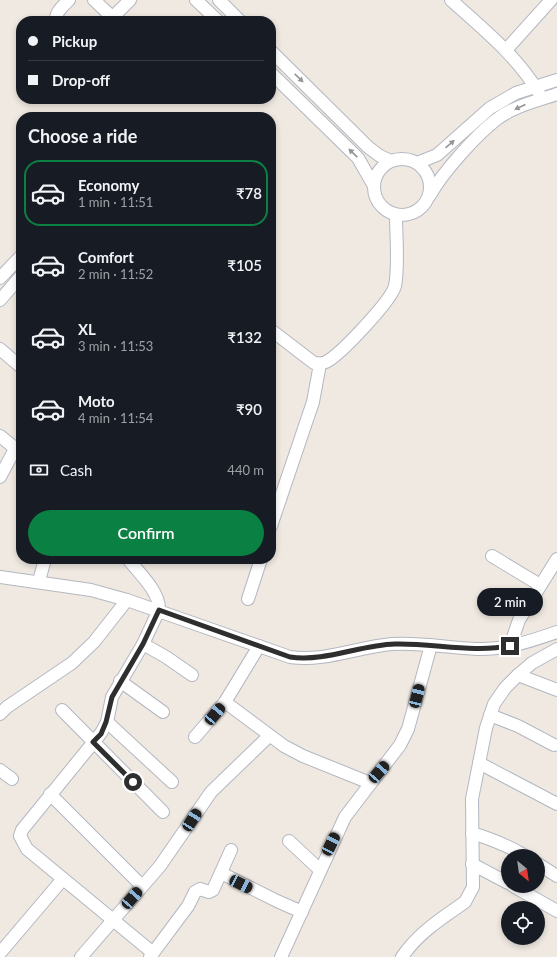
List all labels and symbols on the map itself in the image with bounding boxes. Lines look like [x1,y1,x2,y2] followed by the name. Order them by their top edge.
[294,74,304,83] one-way arrow
[514,104,526,110] one-way arrow
[445,139,456,148] one-way arrow
[348,148,358,158] one-way arrow
[477,588,543,616] callout: 2 min
[501,637,519,655] route end
[408,683,426,709] car
[203,701,227,727] car
[367,759,391,785] car
[124,773,142,791] route start
[180,807,204,833] car
[320,831,342,857] car
[501,849,545,893] north arrow
[228,873,254,895] car
[120,885,144,911] car

